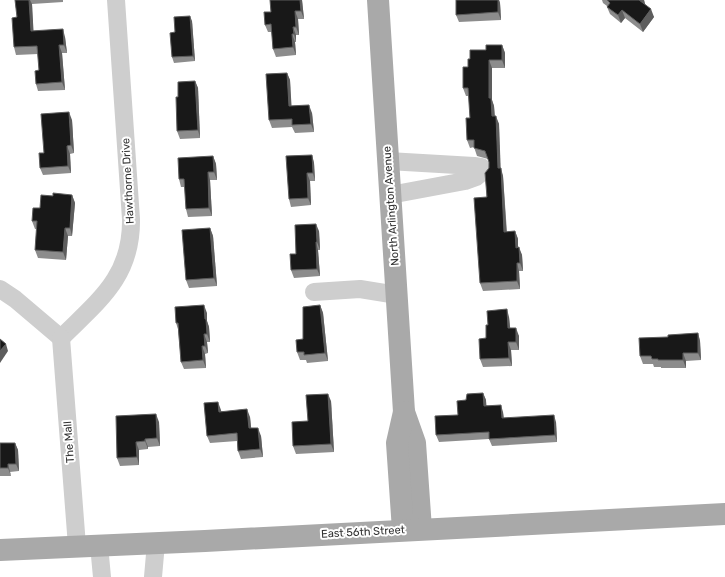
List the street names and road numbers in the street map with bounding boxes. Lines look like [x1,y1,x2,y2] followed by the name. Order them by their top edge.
[119,138,137,224] street label: Hawthorne Drive
[380,146,402,266] street label: North Arlington Avenue
[61,421,77,463] street label: The Mall
[321,523,406,541] street label: East 56th Street

